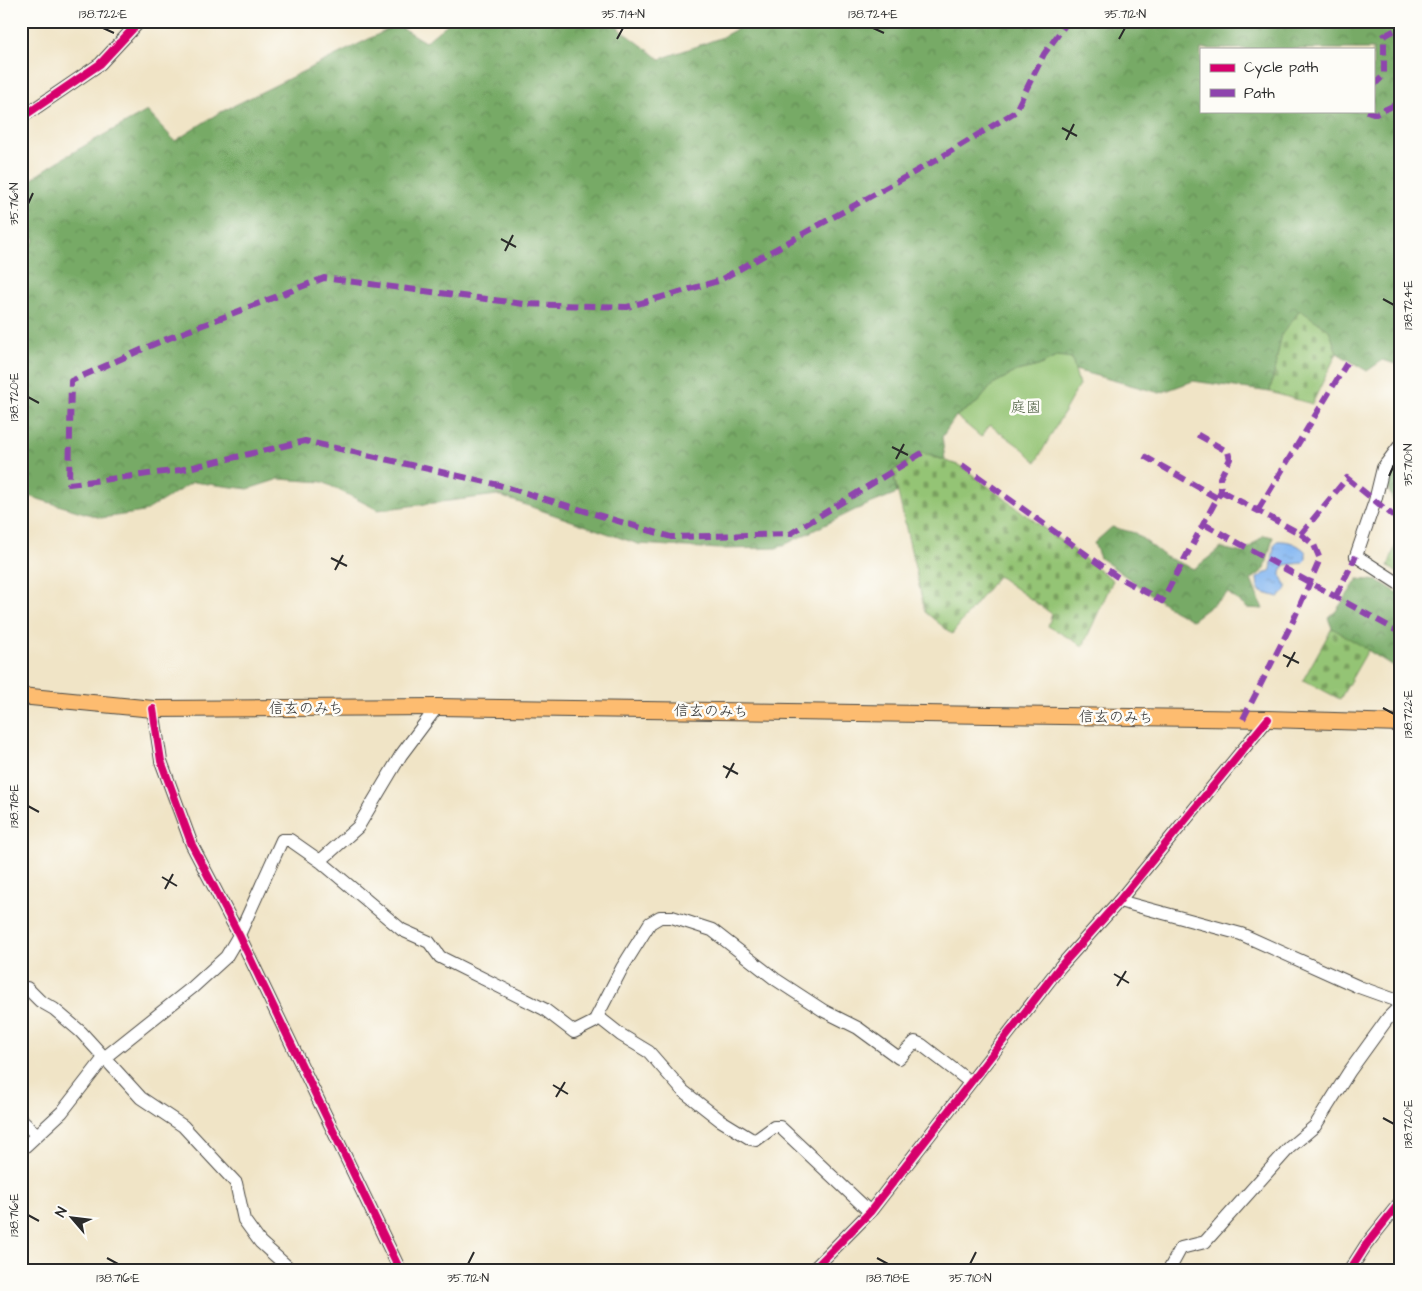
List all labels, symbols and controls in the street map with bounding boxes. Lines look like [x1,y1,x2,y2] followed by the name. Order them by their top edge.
[79,6,127,23] text: 138.722°E
[601,6,645,23] text: 35.714°N
[848,6,898,23] text: 138.724°E
[1104,6,1147,23] text: 35.712°N
[1200,48,1374,112] legend
[1244,57,1319,79] text: Cycle path
[1244,83,1275,104] text: Path
[6,182,23,225] text: 35.716°N
[1400,280,1417,330] text: 138.724°E
[6,373,23,421] text: 138.720°E
[1011,397,1041,418] park label: 庭園
[1400,443,1417,486] text: 35.710°N
[1400,690,1417,738] text: 138.722°E
[269,698,343,719] street label: 信玄のみち
[674,700,748,723] street label: 信玄のみち
[1079,706,1153,729] street label: 信玄のみち
[6,784,23,828] text: 138.718°E
[1400,1100,1417,1148] text: 138.720°E
[6,1193,23,1237] text: 138.716°E
[48,1194,98,1244] north arrow
[51,1204,72,1221] text: N
[96,1270,140,1287] text: 138.716°E
[447,1270,490,1287] text: 35.712°N
[866,1270,910,1287] text: 138.718°E
[949,1270,992,1287] text: 35.710°N

